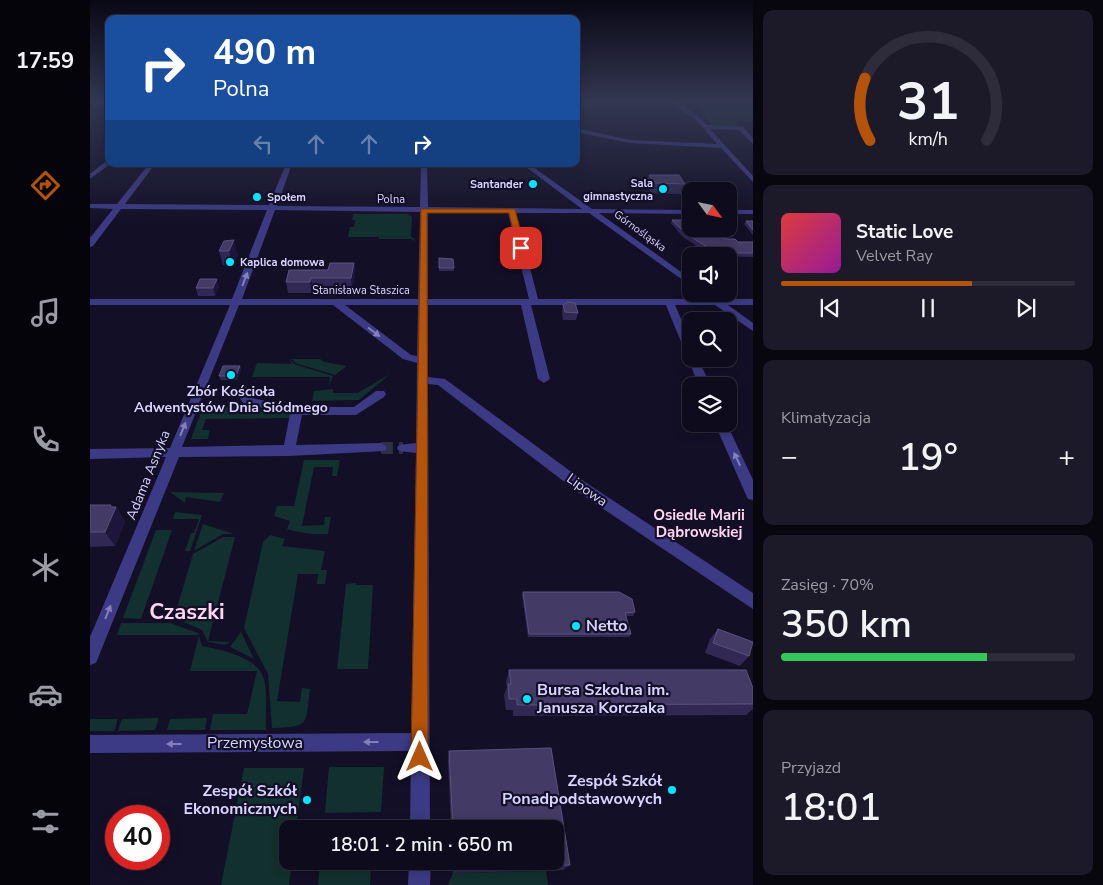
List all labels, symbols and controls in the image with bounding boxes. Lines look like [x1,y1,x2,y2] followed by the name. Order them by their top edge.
[213,29,316,76] text: 490 m
[130,35,195,100] icon: right
[16,46,74,76] text: 17:59
[897,66,959,137] text: 31
[213,74,269,104] text: Polna
[908,127,948,151] text: km/h
[249,130,277,158] icon: left
[302,130,330,158] icon: ahead
[355,130,383,158] icon: ahead
[408,130,436,158] icon: right
[28,168,63,203] icon: directions
[583,176,653,204] place label: Sala gimnastyczna
[470,177,524,192] place label: Santander
[527,178,539,190] marker: Santander
[682,182,738,238] north arrow
[682,182,737,432] map controls
[657,183,669,195] marker: Sala gimnastyczna
[267,190,306,205] place label: Społem
[251,191,263,203] marker: Społem
[377,192,405,207] street label: Polna
[611,207,669,255] street label: Górnośląska
[856,219,953,245] text: Static Love
[500,227,542,269] pin
[507,234,535,262] icon: arrive
[856,245,933,267] text: Velvet Ray
[682,247,737,302] button: sound
[240,255,324,270] place label: Kaplica domowa
[224,256,236,268] marker: Kaplica domowa
[241,272,249,286] one-way arrow
[312,283,410,298] street label: Stanisława Staszica
[816,294,844,322] icon: previous
[914,294,942,322] icon: pause
[1012,294,1040,322] icon: next
[28,295,63,330] icon: music
[682,312,737,367] button: search
[367,326,380,337] one-way arrow
[225,369,237,381] marker: Zbór Kościoła Adwentystów Dnia Siódmego
[682,377,737,432] button: layers
[134,382,328,417] place label: Zbór Kościoła Adwentystów Dnia Siódmego
[781,407,871,429] text: Klimatyzacja
[28,422,63,457] icon: phone
[179,422,187,436] one-way arrow
[121,427,175,523] street label: Adama Asnyka
[898,432,958,483] text: 19°
[781,438,798,476] text: −
[1058,438,1075,476] text: +
[732,452,740,466] one-way arrow
[563,469,611,511] street label: Lipowa
[653,505,745,542] district label: Osiedle Marii Dąbrowskiej
[28,550,63,585] icon: climate
[781,574,874,596] text: Zasięg · 70%
[149,597,225,627] district label: Czaszki
[781,599,912,650] text: 350 km
[105,605,113,619] one-way arrow
[586,615,628,637] place label: Netto
[570,620,582,632] marker: Netto
[28,677,63,712] icon: car
[536,679,669,719] place label: Bursa Szkolna im. Janusza Korczaka
[521,693,533,705] marker: Bursa Szkolna im. Janusza Korczaka
[393,730,445,782] position arrow
[207,732,303,754] street label: Przemysłowa
[363,738,379,746] one-way arrow
[166,740,182,748] one-way arrow
[781,757,841,779] text: Przyjazd
[502,770,663,810] place label: Zespół Szkół Ponadpodstawowych
[184,780,298,820] place label: Zespół Szkół Ekonomicznych
[781,782,881,833] text: 18:01
[666,784,678,796] marker: Zespół Szkół Ponadpodstawowych
[301,794,313,806] marker: Zespół Szkół Ekonomicznych
[28,804,63,839] icon: filters
[105,805,170,870] speed limit sign: 40
[330,832,513,858] text: 18:01 · 2 min · 650 m

